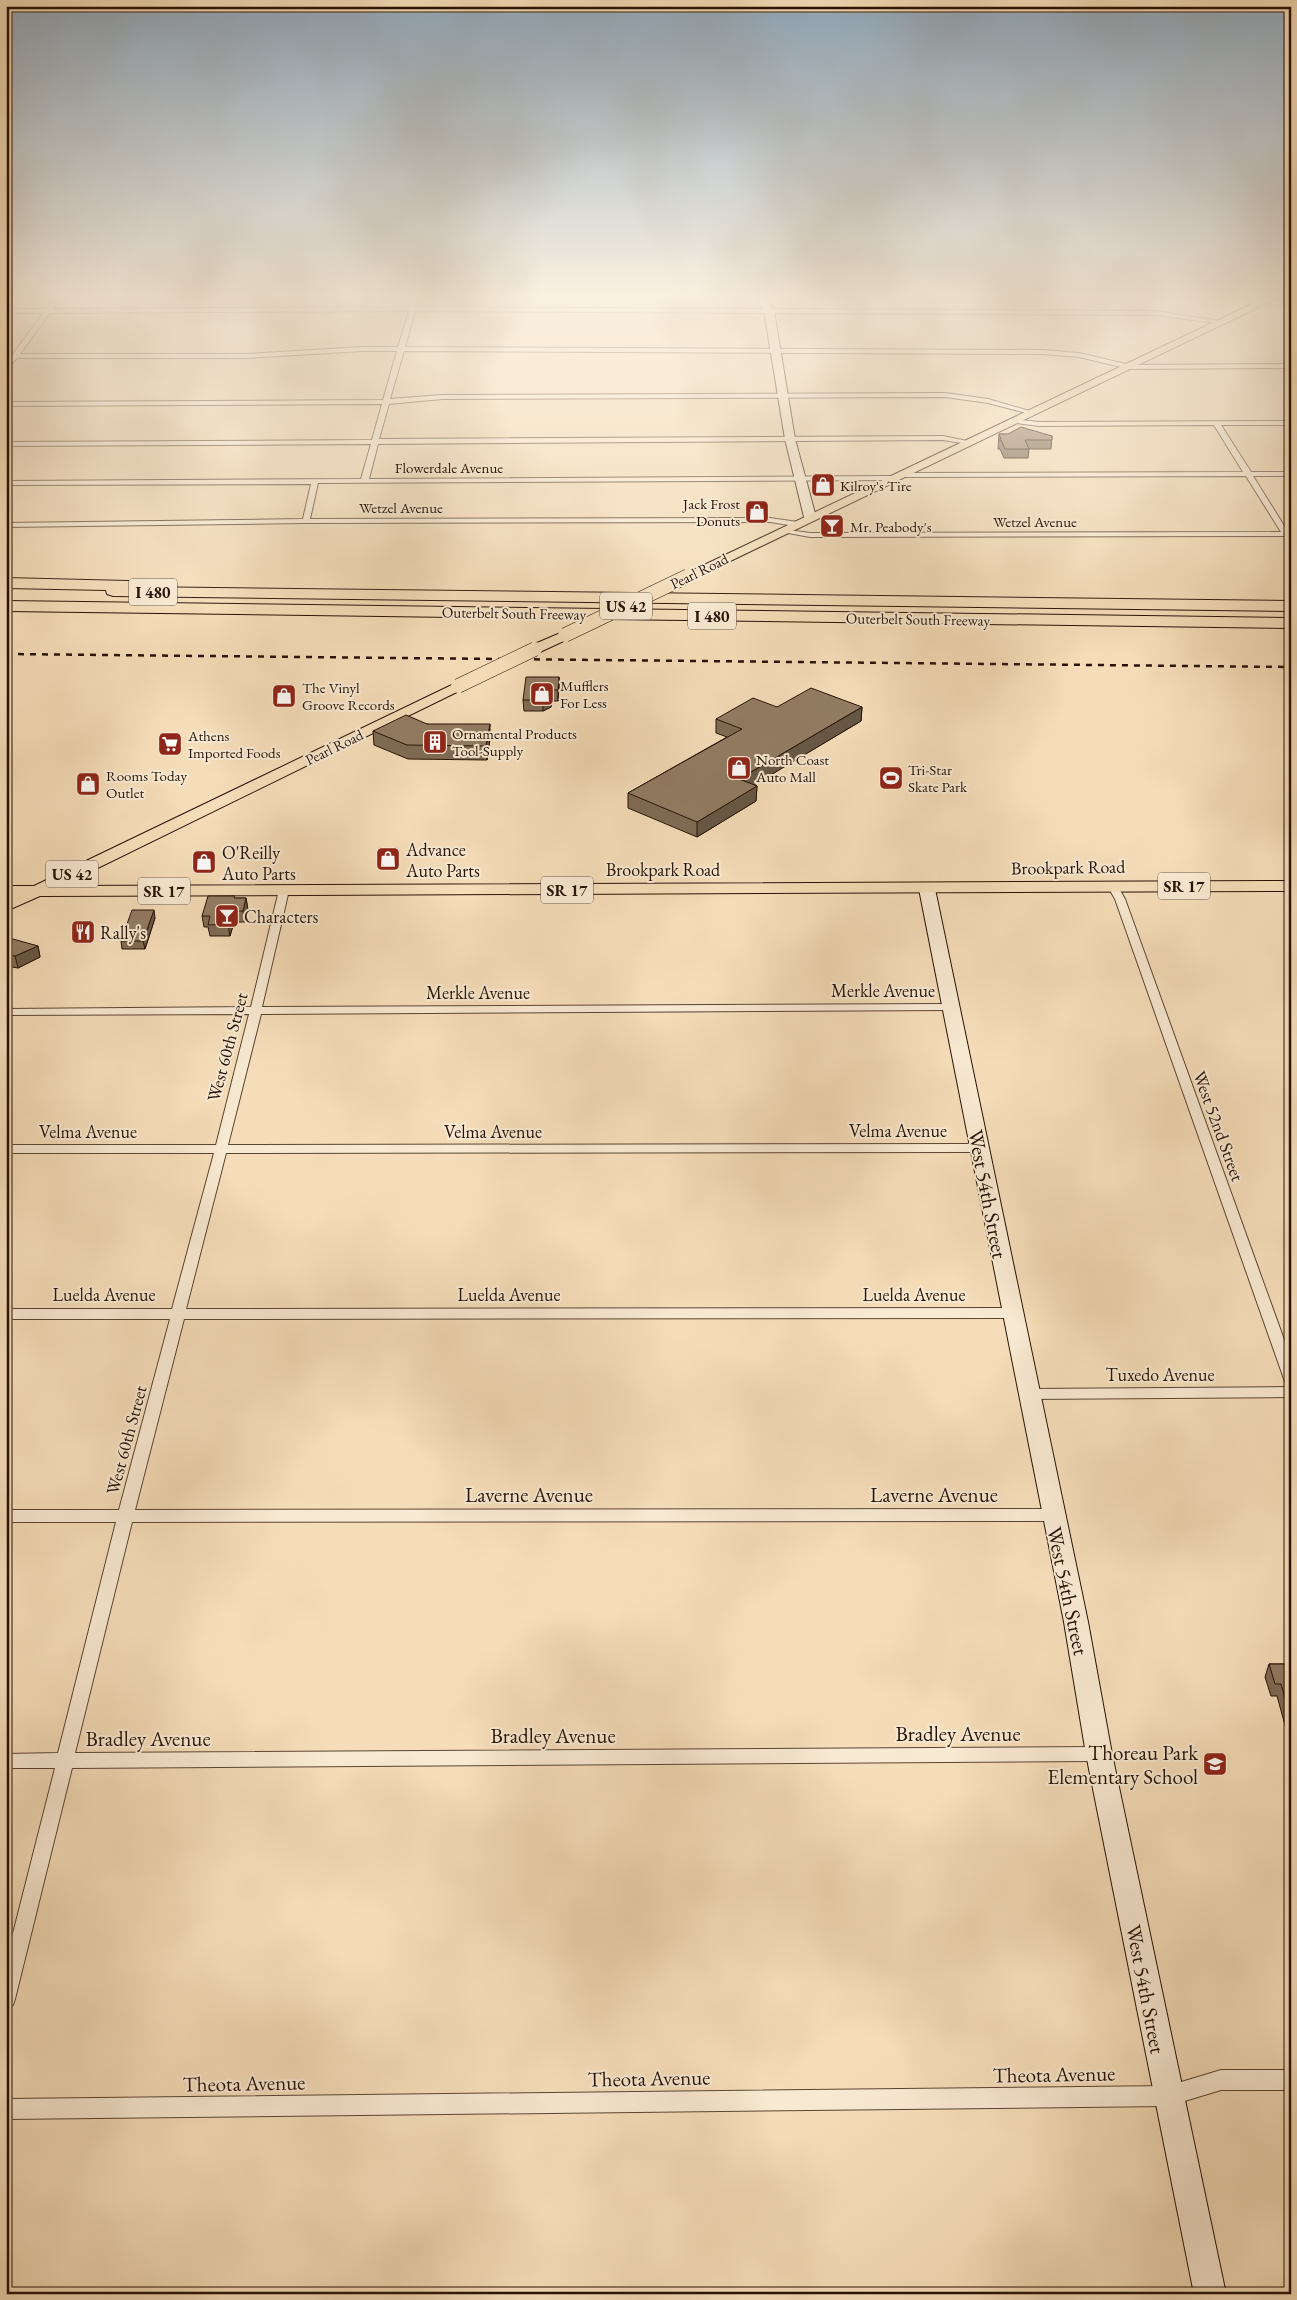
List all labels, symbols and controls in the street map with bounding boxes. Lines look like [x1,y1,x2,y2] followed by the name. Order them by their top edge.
[395,458,503,477] street label: Flowerdale Avenue
[810,472,836,498] shop icon: Kilroy's Tire
[840,476,912,495] place label: Kilroy's Tire
[681,494,740,530] place label: Jack Frost Donuts
[359,498,443,517] street label: Wetzel Avenue
[744,499,770,525] shop icon: Jack Frost Donuts
[993,512,1077,531] street label: Wetzel Avenue
[819,513,845,539] bar icon: Mr. Peabody's
[850,517,932,536] place label: Mr. Peabody's
[667,549,732,593] street label: Pearl Road
[129,578,177,606] road number: I 480
[600,592,652,620] road number: US 42
[442,602,587,624] street label: Outerbelt South Freeway
[688,602,736,630] road number: I 480
[846,608,991,630] street label: Outerbelt South Freeway
[560,676,609,712] place label: Mufflers For Less
[302,678,395,714] place label: The Vinyl Groove Records
[529,681,555,707] shop icon: Mufflers For Less
[271,683,297,709] shop icon: The Vinyl Groove Records
[452,724,577,760] place label: Ornamental Products Tool-Supply
[302,725,367,769] street label: Pearl Road
[187,726,281,762] place label: Athens Imported Foods
[422,729,448,755] building icon: Ornamental Products Tool-Supply
[157,731,183,757] supermarket icon: Athens Imported Foods
[755,750,829,786] place label: North Coast Auto Mall
[726,755,752,781] shop icon: North Coast Auto Mall
[908,760,968,796] place label: Tri-Star Skate Park
[878,765,904,791] sports icon: Tri-Star Skate Park
[106,766,187,802] place label: Rooms Today Outlet
[75,771,101,797] shop icon: Rooms Today Outlet
[405,838,480,882] place label: Advance Auto Parts
[221,841,296,885] place label: O'Reilly Auto Parts
[375,846,401,872] shop icon: Advance Auto Parts
[191,849,217,875] shop icon: O'Reilly Auto Parts
[1011,854,1126,879] street label: Brookpark Road
[606,858,721,881] street label: Brookpark Road
[46,861,98,888] road number: US 42
[1158,872,1210,899] road number: SR 17
[541,876,593,904] road number: SR 17
[138,878,190,904] road number: SR 17
[214,903,240,929] bar icon: Characters
[244,905,318,928] place label: Characters
[70,919,96,945] restaurant icon: Rally's
[100,921,146,944] place label: Rally's
[831,979,935,1002] street label: Merkle Avenue
[426,981,530,1004] street label: Merkle Avenue
[201,990,253,1104] street label: West 60th Street
[1188,1068,1250,1185] street label: West 52nd Street
[849,1119,947,1142] street label: Velma Avenue
[39,1120,137,1143] street label: Velma Avenue
[444,1120,542,1143] street label: Velma Avenue
[962,1127,1014,1261] street label: West 54th Street
[53,1283,155,1306] street label: Luelda Avenue
[458,1283,560,1306] street label: Luelda Avenue
[863,1283,965,1306] street label: Luelda Avenue
[1106,1363,1214,1386] street label: Tuxedo Avenue
[100,1383,152,1497] street label: West 60th Street
[465,1481,593,1508] street label: Laverne Avenue
[870,1481,998,1508] street label: Laverne Avenue
[1041,1524,1095,1658] street label: West 54th Street
[895,1720,1021,1747] street label: Bradley Avenue
[490,1722,616,1749] street label: Bradley Avenue
[85,1725,211,1752] street label: Bradley Avenue
[1047,1739,1199,1790] place label: Thoreau Park Elementary School
[1202,1751,1228,1777] school or university icon: Thoreau Park Elementary School
[1120,1922,1172,2056] street label: West 54th Street
[992,2059,1116,2089] street label: Theota Avenue
[587,2063,711,2093] street label: Theota Avenue
[182,2068,306,2098] street label: Theota Avenue

